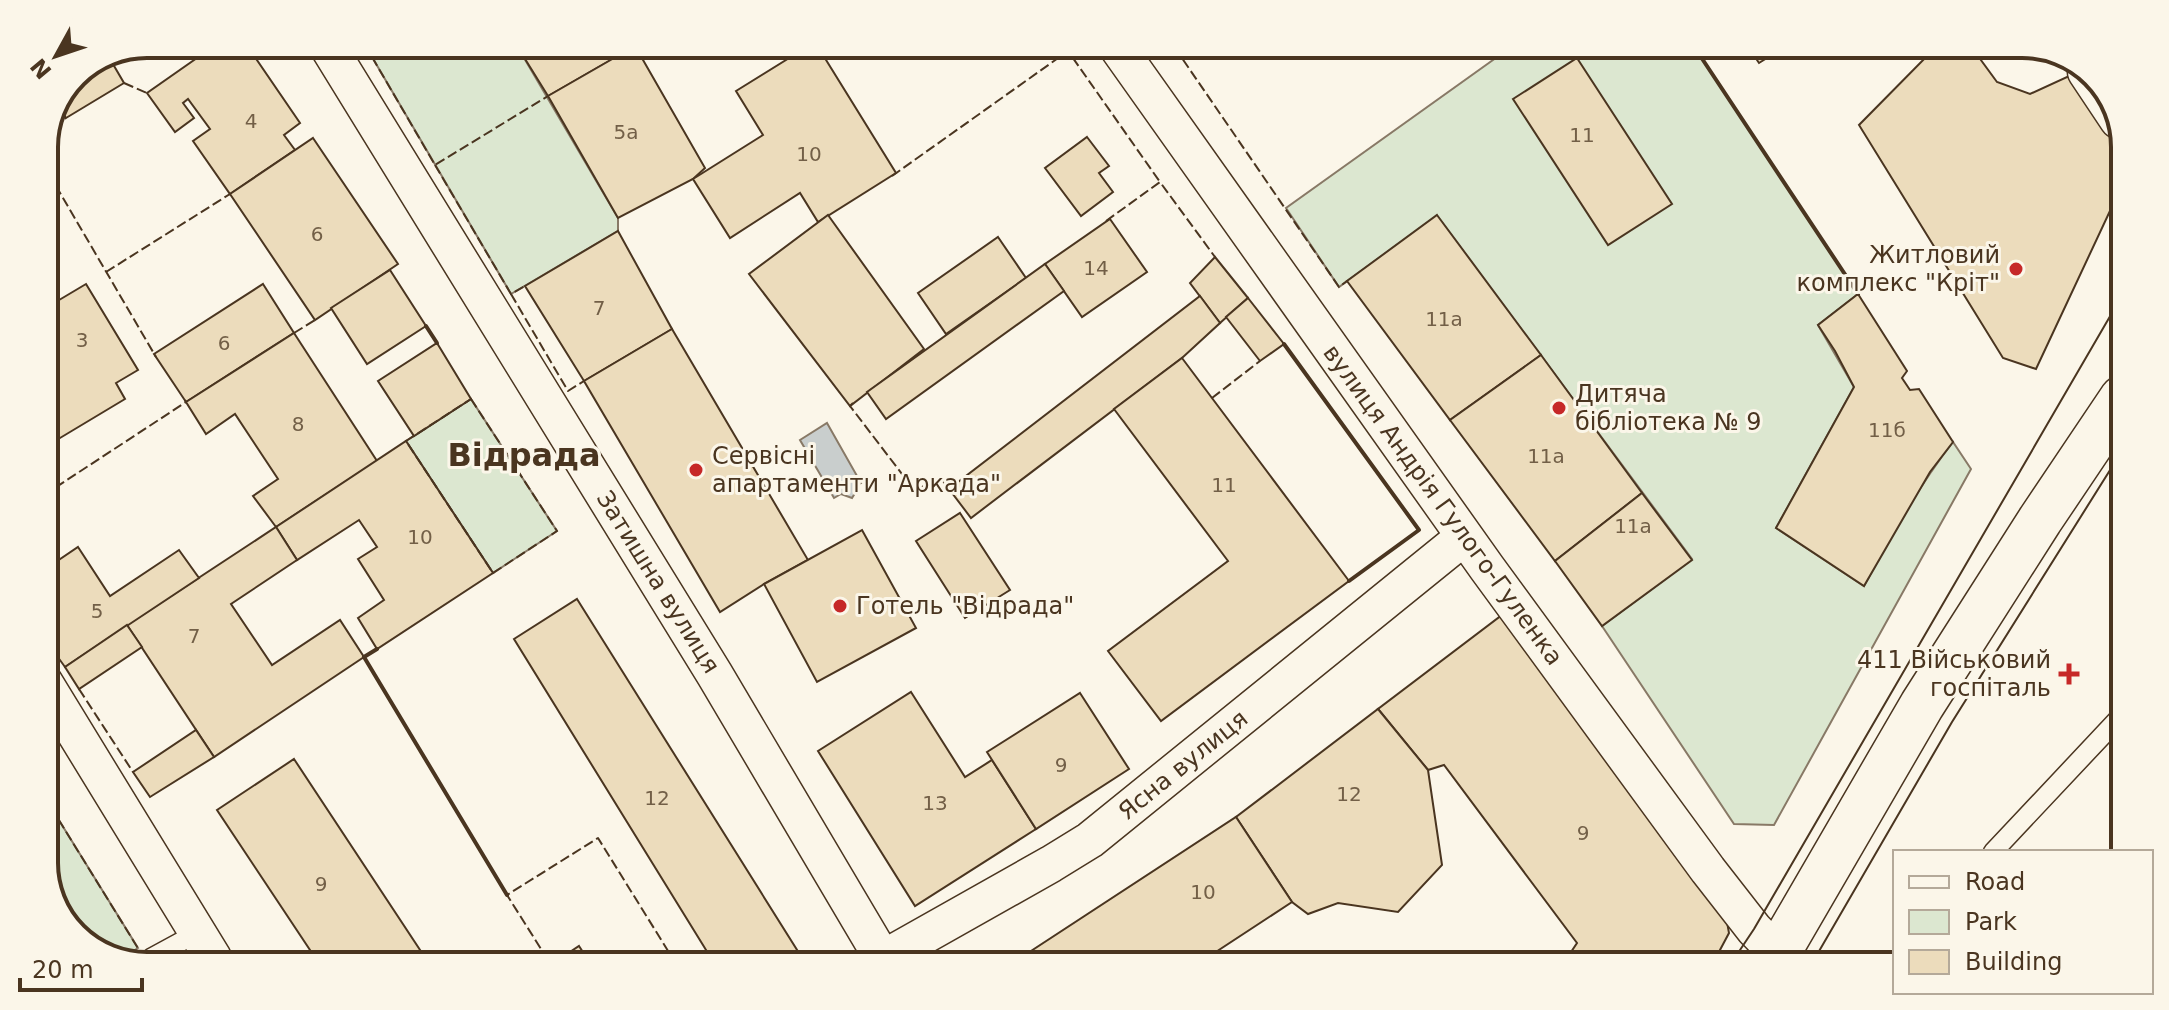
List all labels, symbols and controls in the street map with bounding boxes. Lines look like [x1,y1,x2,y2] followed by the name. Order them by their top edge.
[16,16,96,96] north arrow
[26,53,57,84] text: N
[245,109,257,133] house number: 4
[614,120,638,144] house number: 5а
[1569,123,1595,147] house number: 11
[796,142,822,166] house number: 10
[311,222,323,246] house number: 6
[1797,241,2000,297] place label: Житловий комплекс "Кріт"
[1083,256,1109,280] house number: 14
[2007,260,2025,278] marker: Житловий комплекс "Кріт"
[593,296,605,320] house number: 7
[1425,307,1463,331] house number: 11а
[76,328,88,352] house number: 3
[218,331,230,355] house number: 6
[1317,339,1569,671] street label: вулиця Андрія Гулого-Гуленка
[1575,380,1761,436] place label: Дитяча бібліотека № 9
[1550,399,1568,417] marker: Дитяча бібліотека № 9
[292,412,304,436] house number: 8
[1868,418,1906,442] house number: 11б
[447,436,601,474] district label: Відрада
[712,442,1001,498] place label: Сервісні апартаменти "Аркада"
[1527,444,1565,468] house number: 11а
[687,461,705,479] marker: Сервісні апартаменти "Аркада"
[1211,473,1237,497] house number: 11
[591,486,725,678] street label: Затишна вулиця
[1614,514,1652,538] house number: 11а
[407,525,433,549] house number: 10
[856,592,1074,620] place label: Готель "Відрада"
[831,597,849,615] marker: Готель "Відрада"
[91,599,103,623] house number: 5
[188,624,200,648] house number: 7
[1857,646,2051,702] place label: 411 Військовий госпіталь
[2058,663,2080,685] marker: 411 Військовий госпіталь
[1113,704,1253,826] street label: Ясна вулиця
[1055,753,1067,777] house number: 9
[1336,782,1362,806] house number: 12
[644,786,670,810] house number: 12
[922,791,948,815] house number: 13
[1577,821,1589,845] house number: 9
[1893,850,2153,994] legend
[1965,868,2025,896] text: Road
[315,872,327,896] house number: 9
[1190,880,1216,904] house number: 10
[1965,908,2017,936] text: Park
[20,942,142,992] scale bar
[1965,948,2062,976] text: Building
[32,956,94,984] text: 20 m

